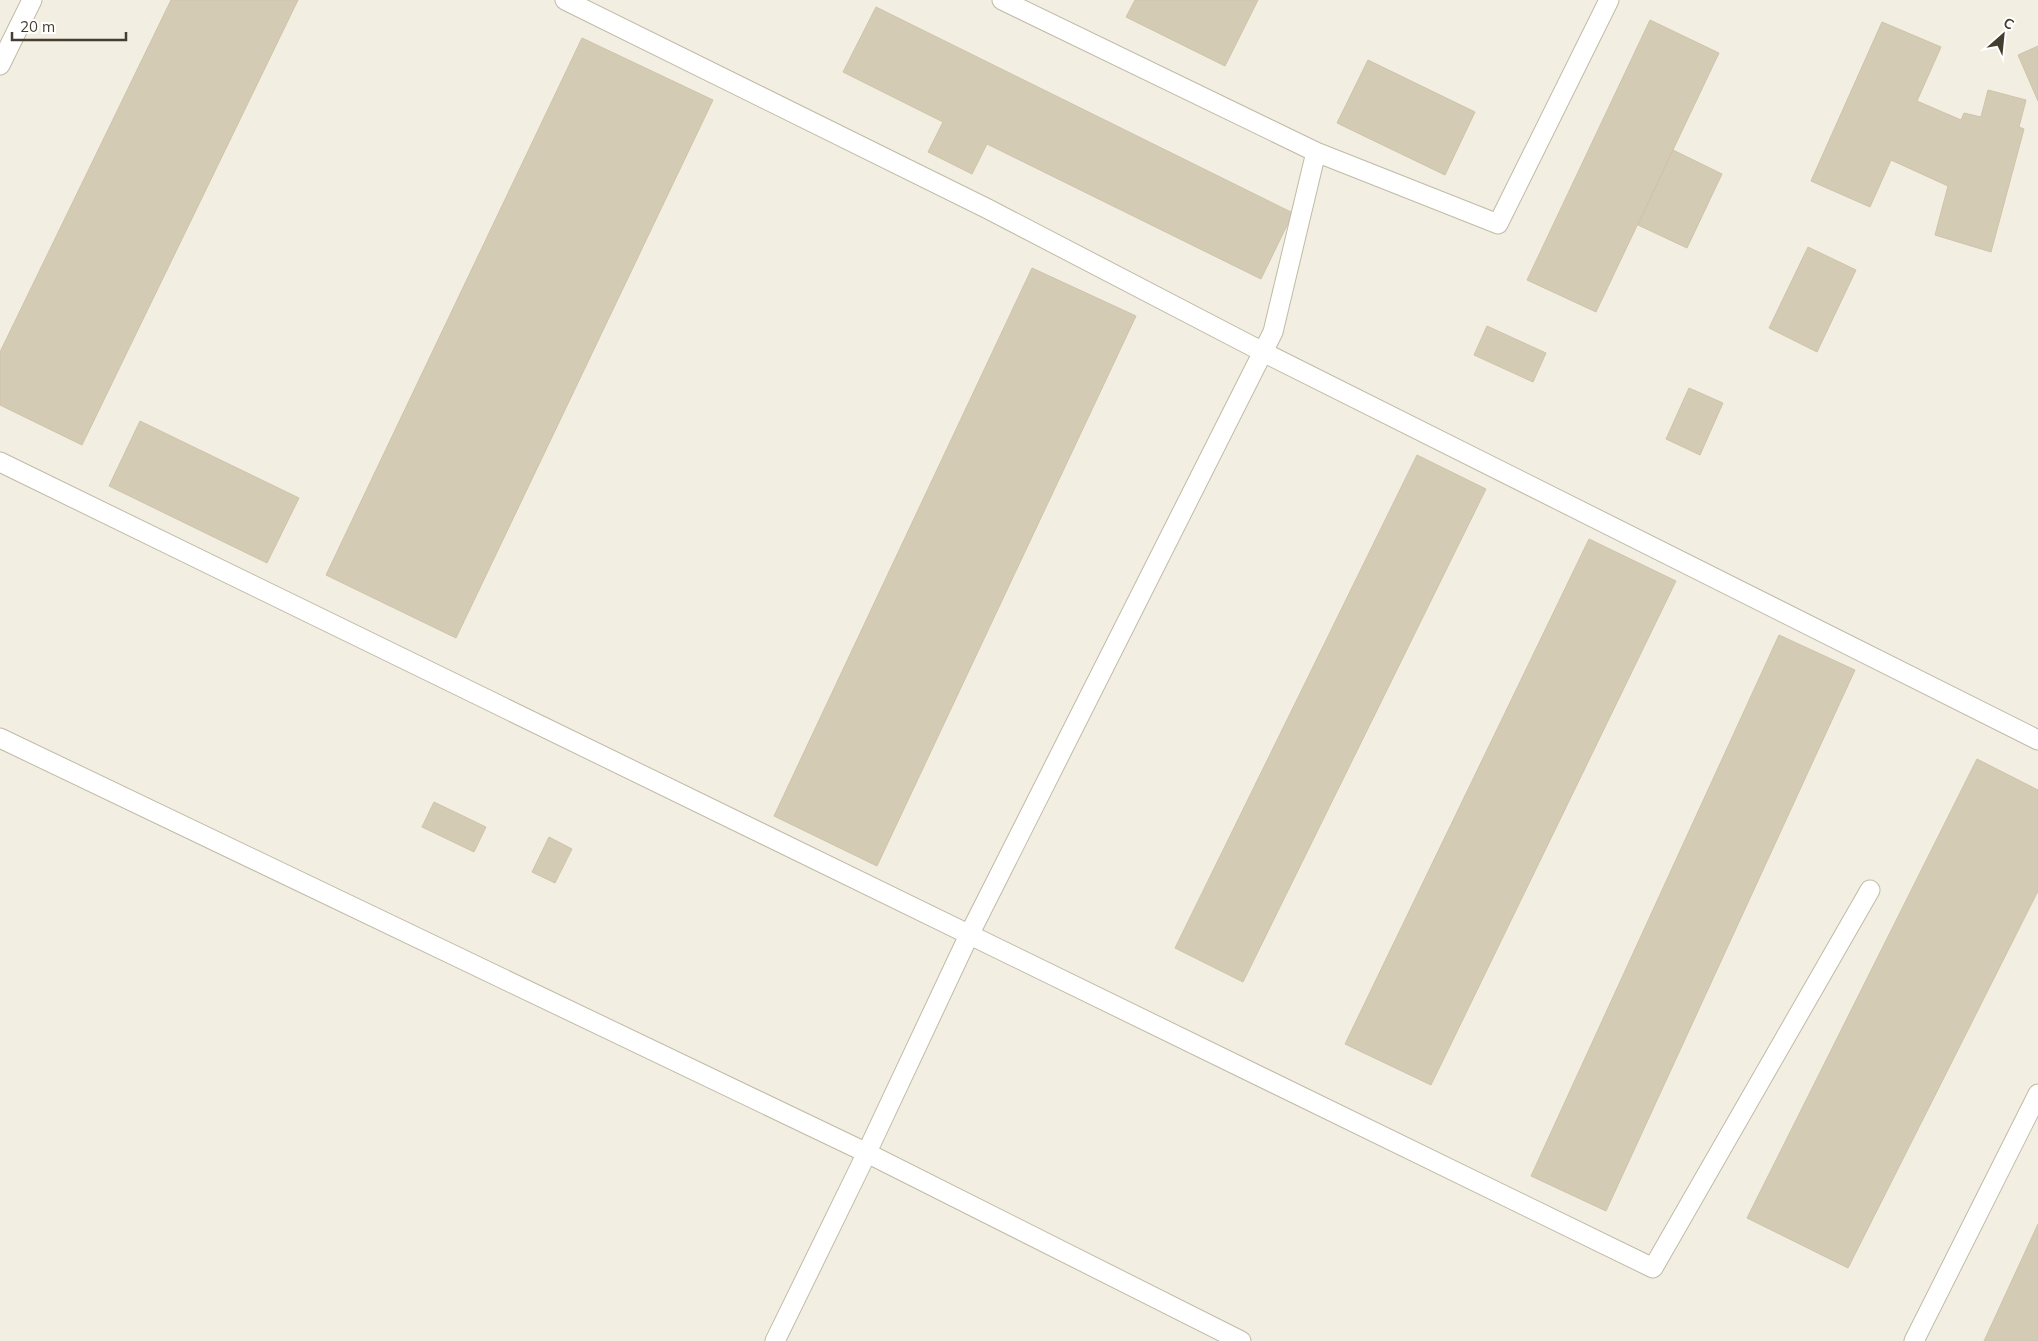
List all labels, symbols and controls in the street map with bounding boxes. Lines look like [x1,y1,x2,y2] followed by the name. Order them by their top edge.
[12,10,126,42] scale bar
[1978,10,2028,60] north arrow
[2001,13,2017,34] text: С
[20,17,55,36] text: 20 m

